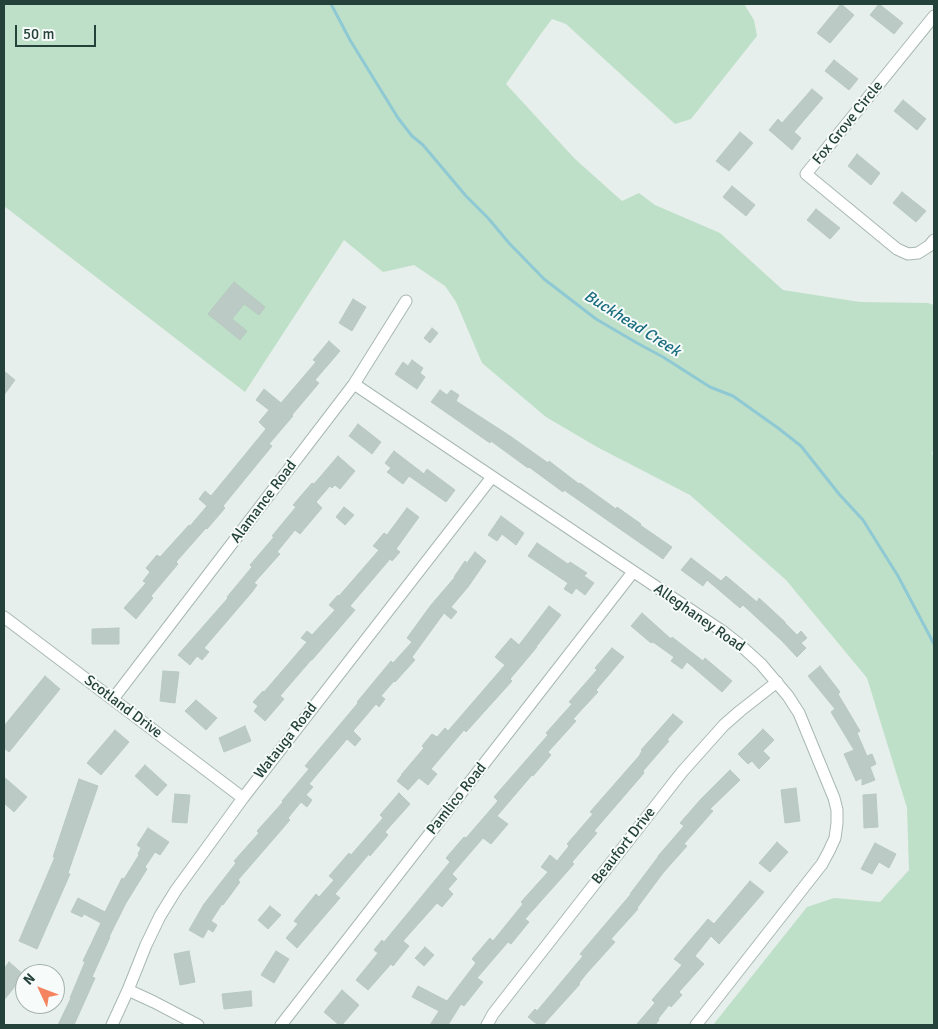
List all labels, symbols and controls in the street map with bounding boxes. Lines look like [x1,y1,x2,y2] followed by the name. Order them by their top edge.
[18,15,99,47] scale bar
[23,25,54,43] text: 50 m
[809,78,887,168] street label: Fox Grove Circle
[580,287,684,361] water label: Buckhead Creek
[227,457,301,547] street label: Alamance Road
[650,580,748,656] street label: Alleghaney Road
[80,672,166,742] street label: Scotland Drive
[251,699,321,783] street label: Watauga Road
[423,759,491,839] street label: Pamlico Road
[588,804,660,888] street label: Beaufort Drive
[15,964,65,1014] north arrow
[20,970,39,988] text: N

